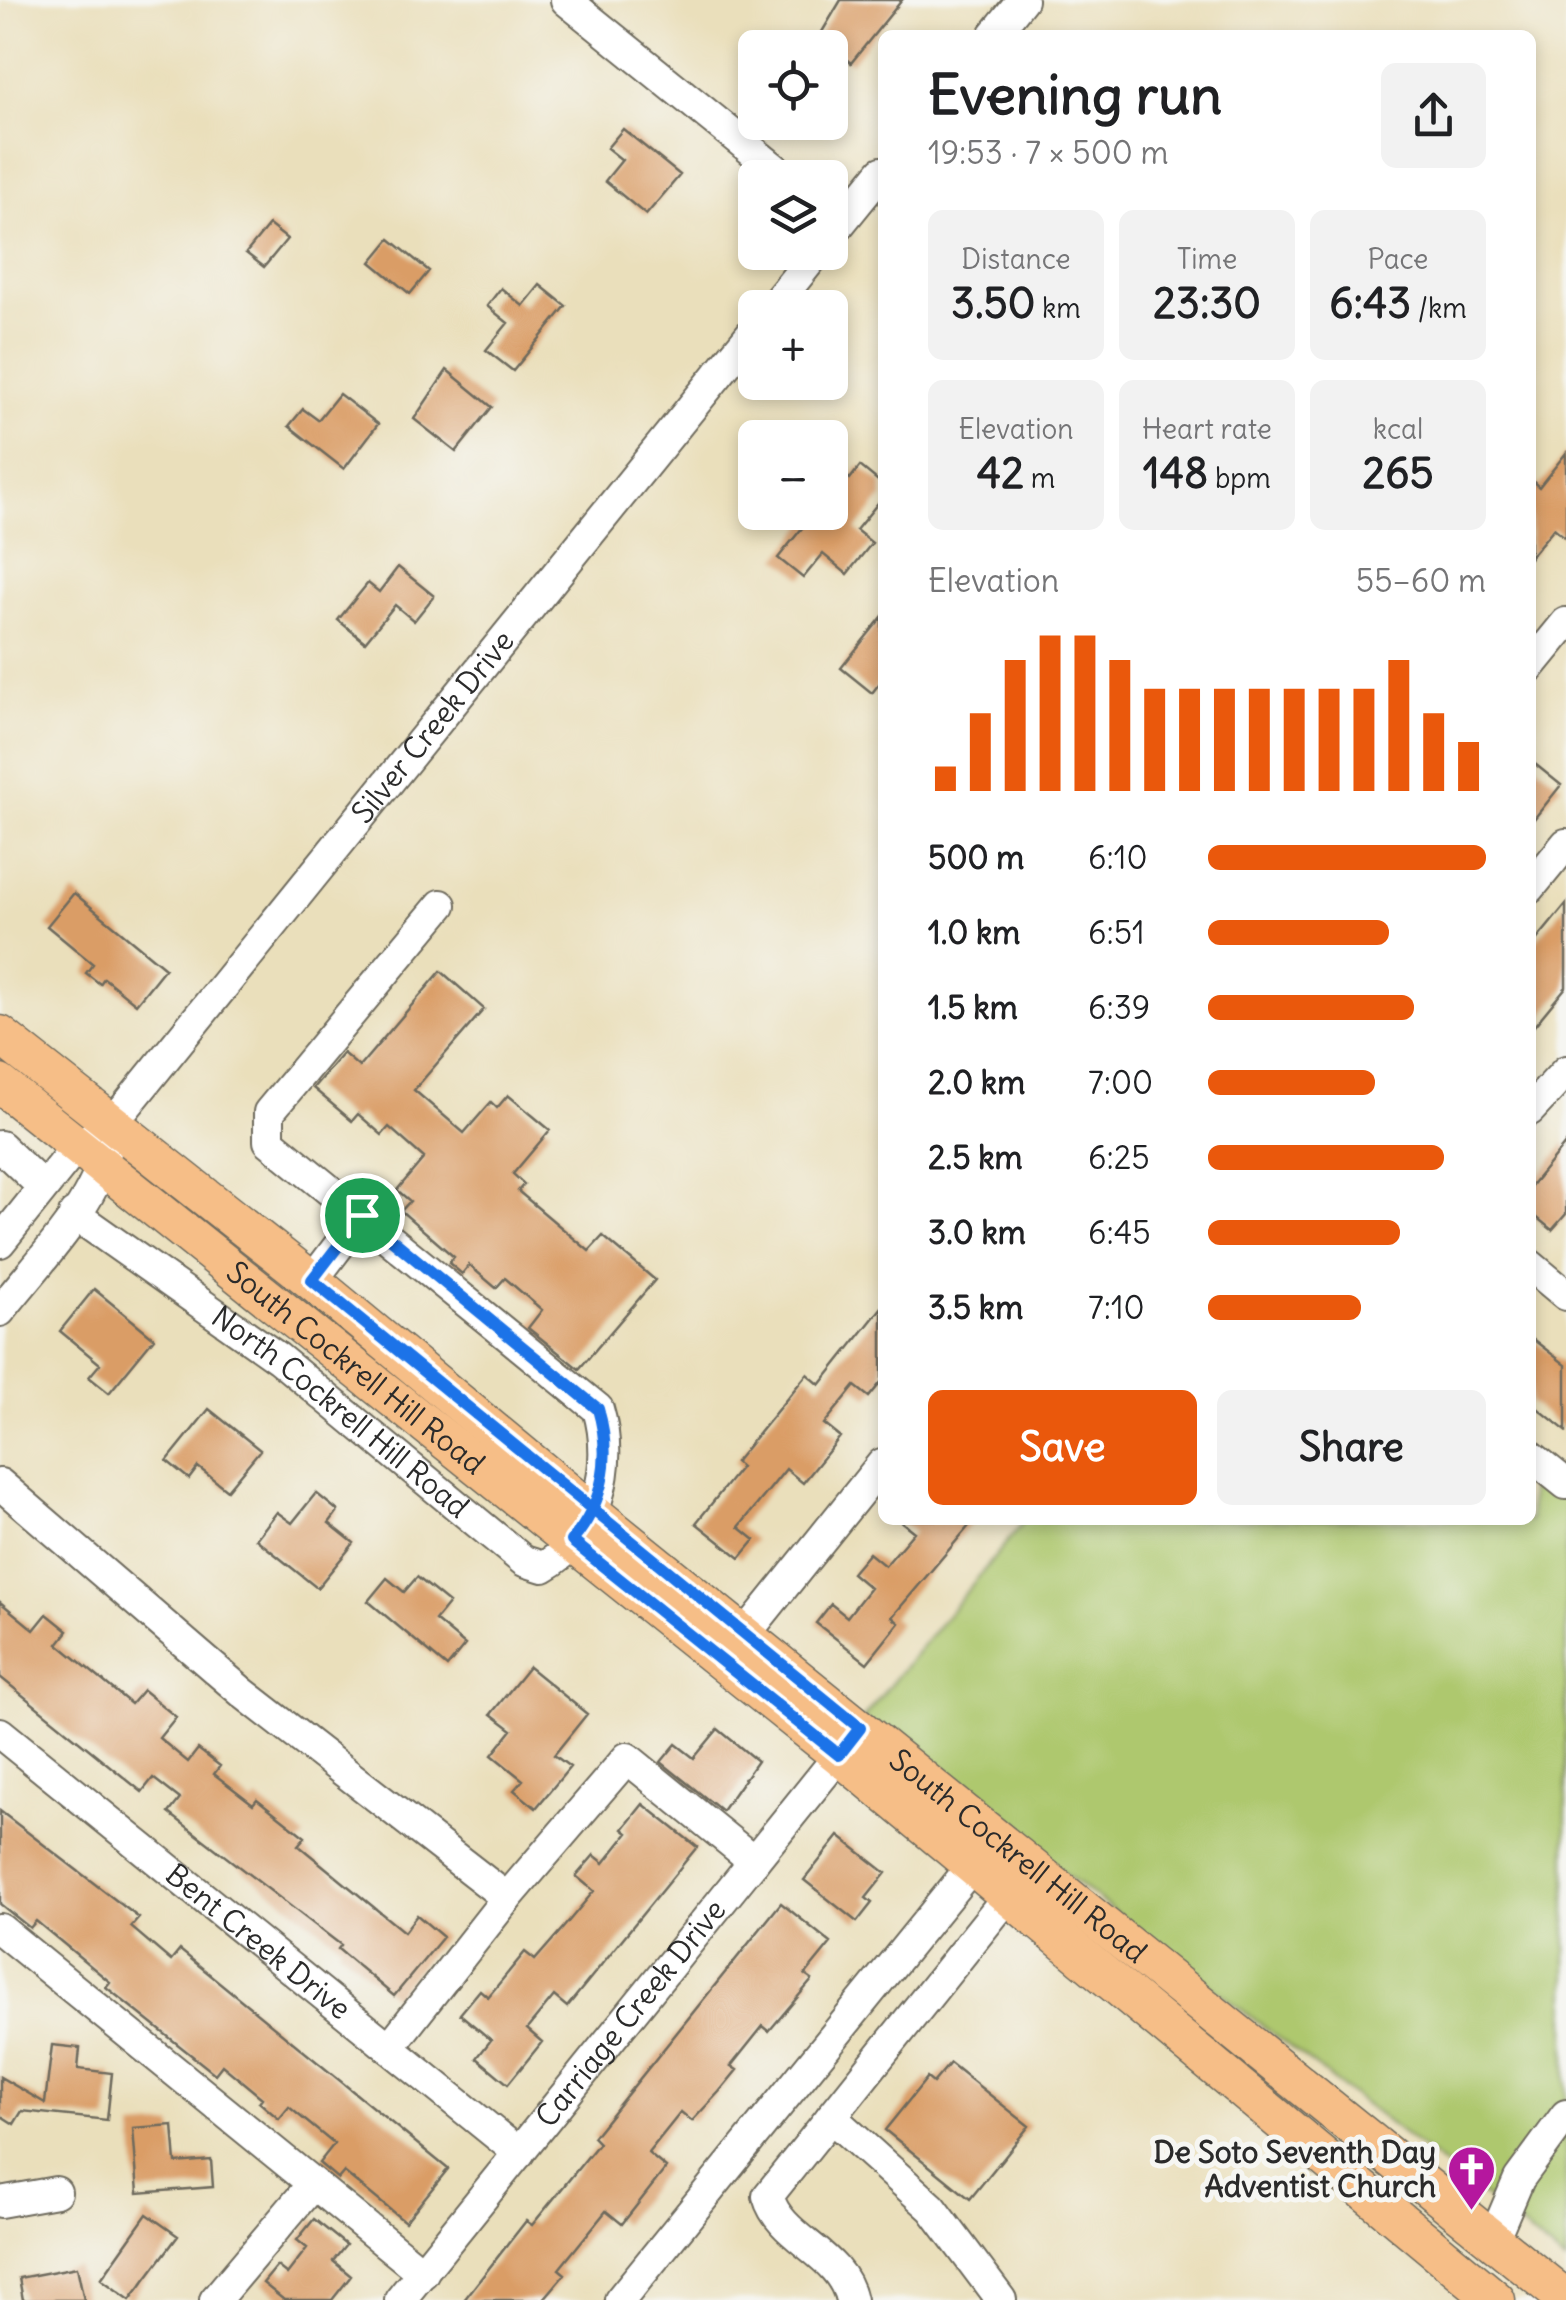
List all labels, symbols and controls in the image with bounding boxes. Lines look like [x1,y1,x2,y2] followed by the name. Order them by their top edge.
[738,30,848,530] map controls
[738,30,848,140] button: locate
[928,60,1222,129] text: Evening run
[1381,63,1486,168] button: share
[928,132,1168,173] text: 19:53 · 7 × 500 m
[738,160,848,270] button: layers
[961,241,1071,277] text: Distance
[1177,241,1237,277] text: Time
[1368,241,1428,277] text: Pace
[951,277,1035,329] text: 3.50
[1153,277,1261,329] text: 23:30
[1329,277,1411,329] text: 6:43
[738,290,848,400] button: +
[1035,290,1081,326] text: km
[1411,290,1467,326] text: /km
[959,411,1073,447] text: Elevation
[1142,411,1272,447] text: Heart rate
[1373,411,1423,447] text: kcal
[738,420,848,530] button: −
[977,447,1024,499] text: 42
[1143,447,1208,499] text: 148
[1362,447,1434,499] text: 265
[1024,460,1055,496] text: m
[1208,460,1271,496] text: bpm
[928,560,1059,601] text: Elevation
[1356,560,1486,601] text: 55–60 m
[343,622,522,830] street label: Silver Creek Drive
[928,837,1024,878] text: 500 m
[1088,837,1147,878] text: 6:10
[928,912,1020,953] text: 1.0 km
[1088,912,1145,953] text: 6:51
[928,987,1018,1028] text: 1.5 km
[1088,987,1150,1028] text: 6:39
[928,1062,1025,1103] text: 2.0 km
[1088,1062,1153,1103] text: 7:00
[928,1137,1023,1178] text: 2.5 km
[1088,1137,1150,1178] text: 6:25
[320,1173,405,1258] pin
[335,1188,390,1243] icon: arrive
[928,1212,1026,1253] text: 3.0 km
[1088,1212,1151,1253] text: 6:45
[219,1253,493,1482] street label: South Cockrell Hill Road
[928,1287,1023,1328] text: 3.5 km
[1088,1287,1145,1328] text: 7:10
[205,1297,477,1526] street label: North Cockrell Hill Road
[928,1390,1197,1505] button: Save
[1217,1390,1486,1505] button: Share
[882,1740,1155,1971] street label: South Cockrell Hill Road
[159,1855,359,2027] street label: Bent Creek Drive
[527,1891,733,2134] street label: Carriage Creek Drive
[1153,2133,1436,2205] place label: De Soto Seventh Day Adventist Church
[1445,2144,1497,2212] church icon: De Soto Seventh Day Adventist Church

